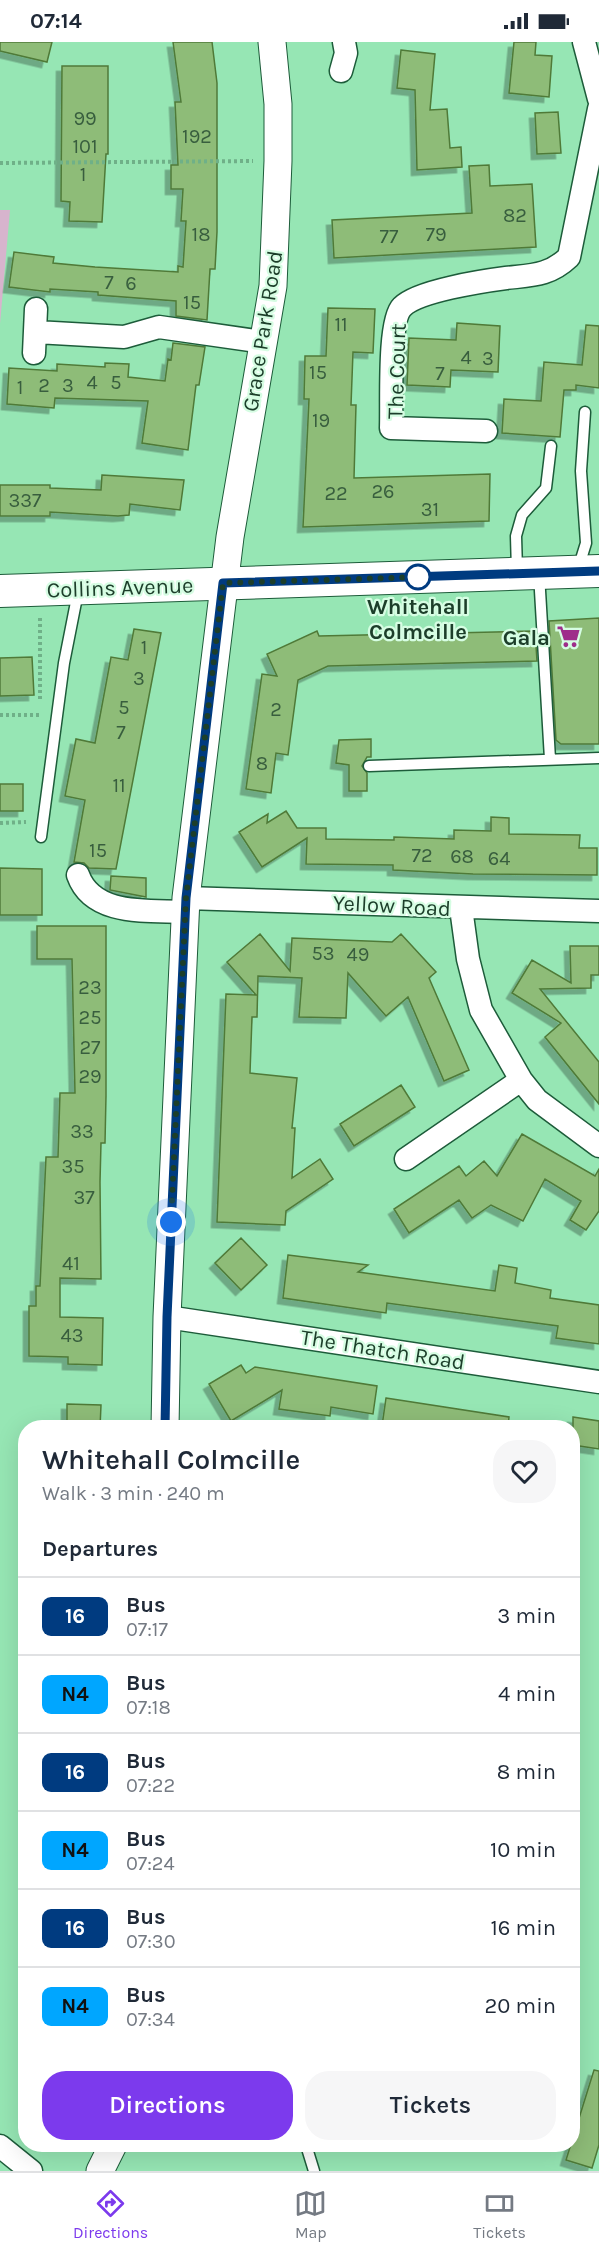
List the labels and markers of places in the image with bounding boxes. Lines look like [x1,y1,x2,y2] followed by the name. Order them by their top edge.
[405,564,431,590] marker: Whitehall Colmcille
[367,594,469,645] place label: Whitehall Colmcille
[555,624,581,650] supermarket icon: Gala
[503,625,550,651] place label: Gala

